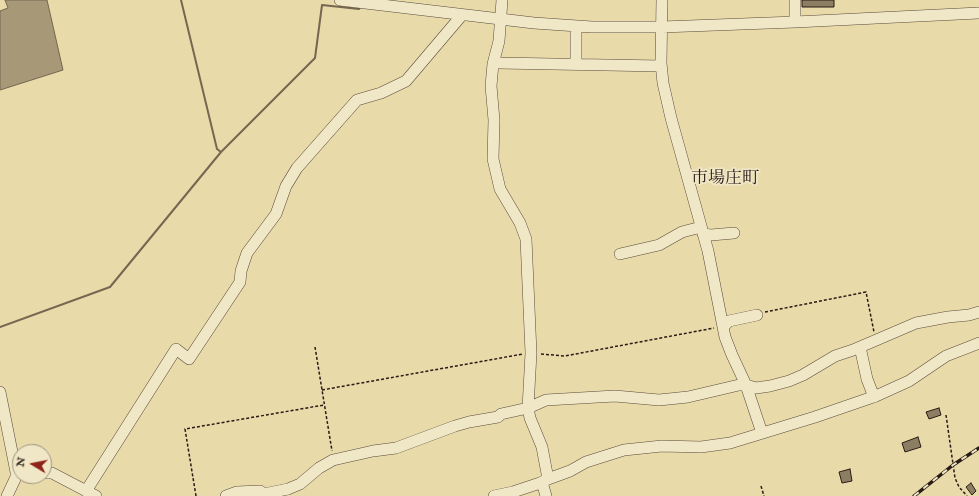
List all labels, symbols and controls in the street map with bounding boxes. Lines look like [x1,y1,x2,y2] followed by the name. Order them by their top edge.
[691,170,759,190] district label: 市場庄町
[12,444,52,484] north arrow
[13,456,29,468] text: N

